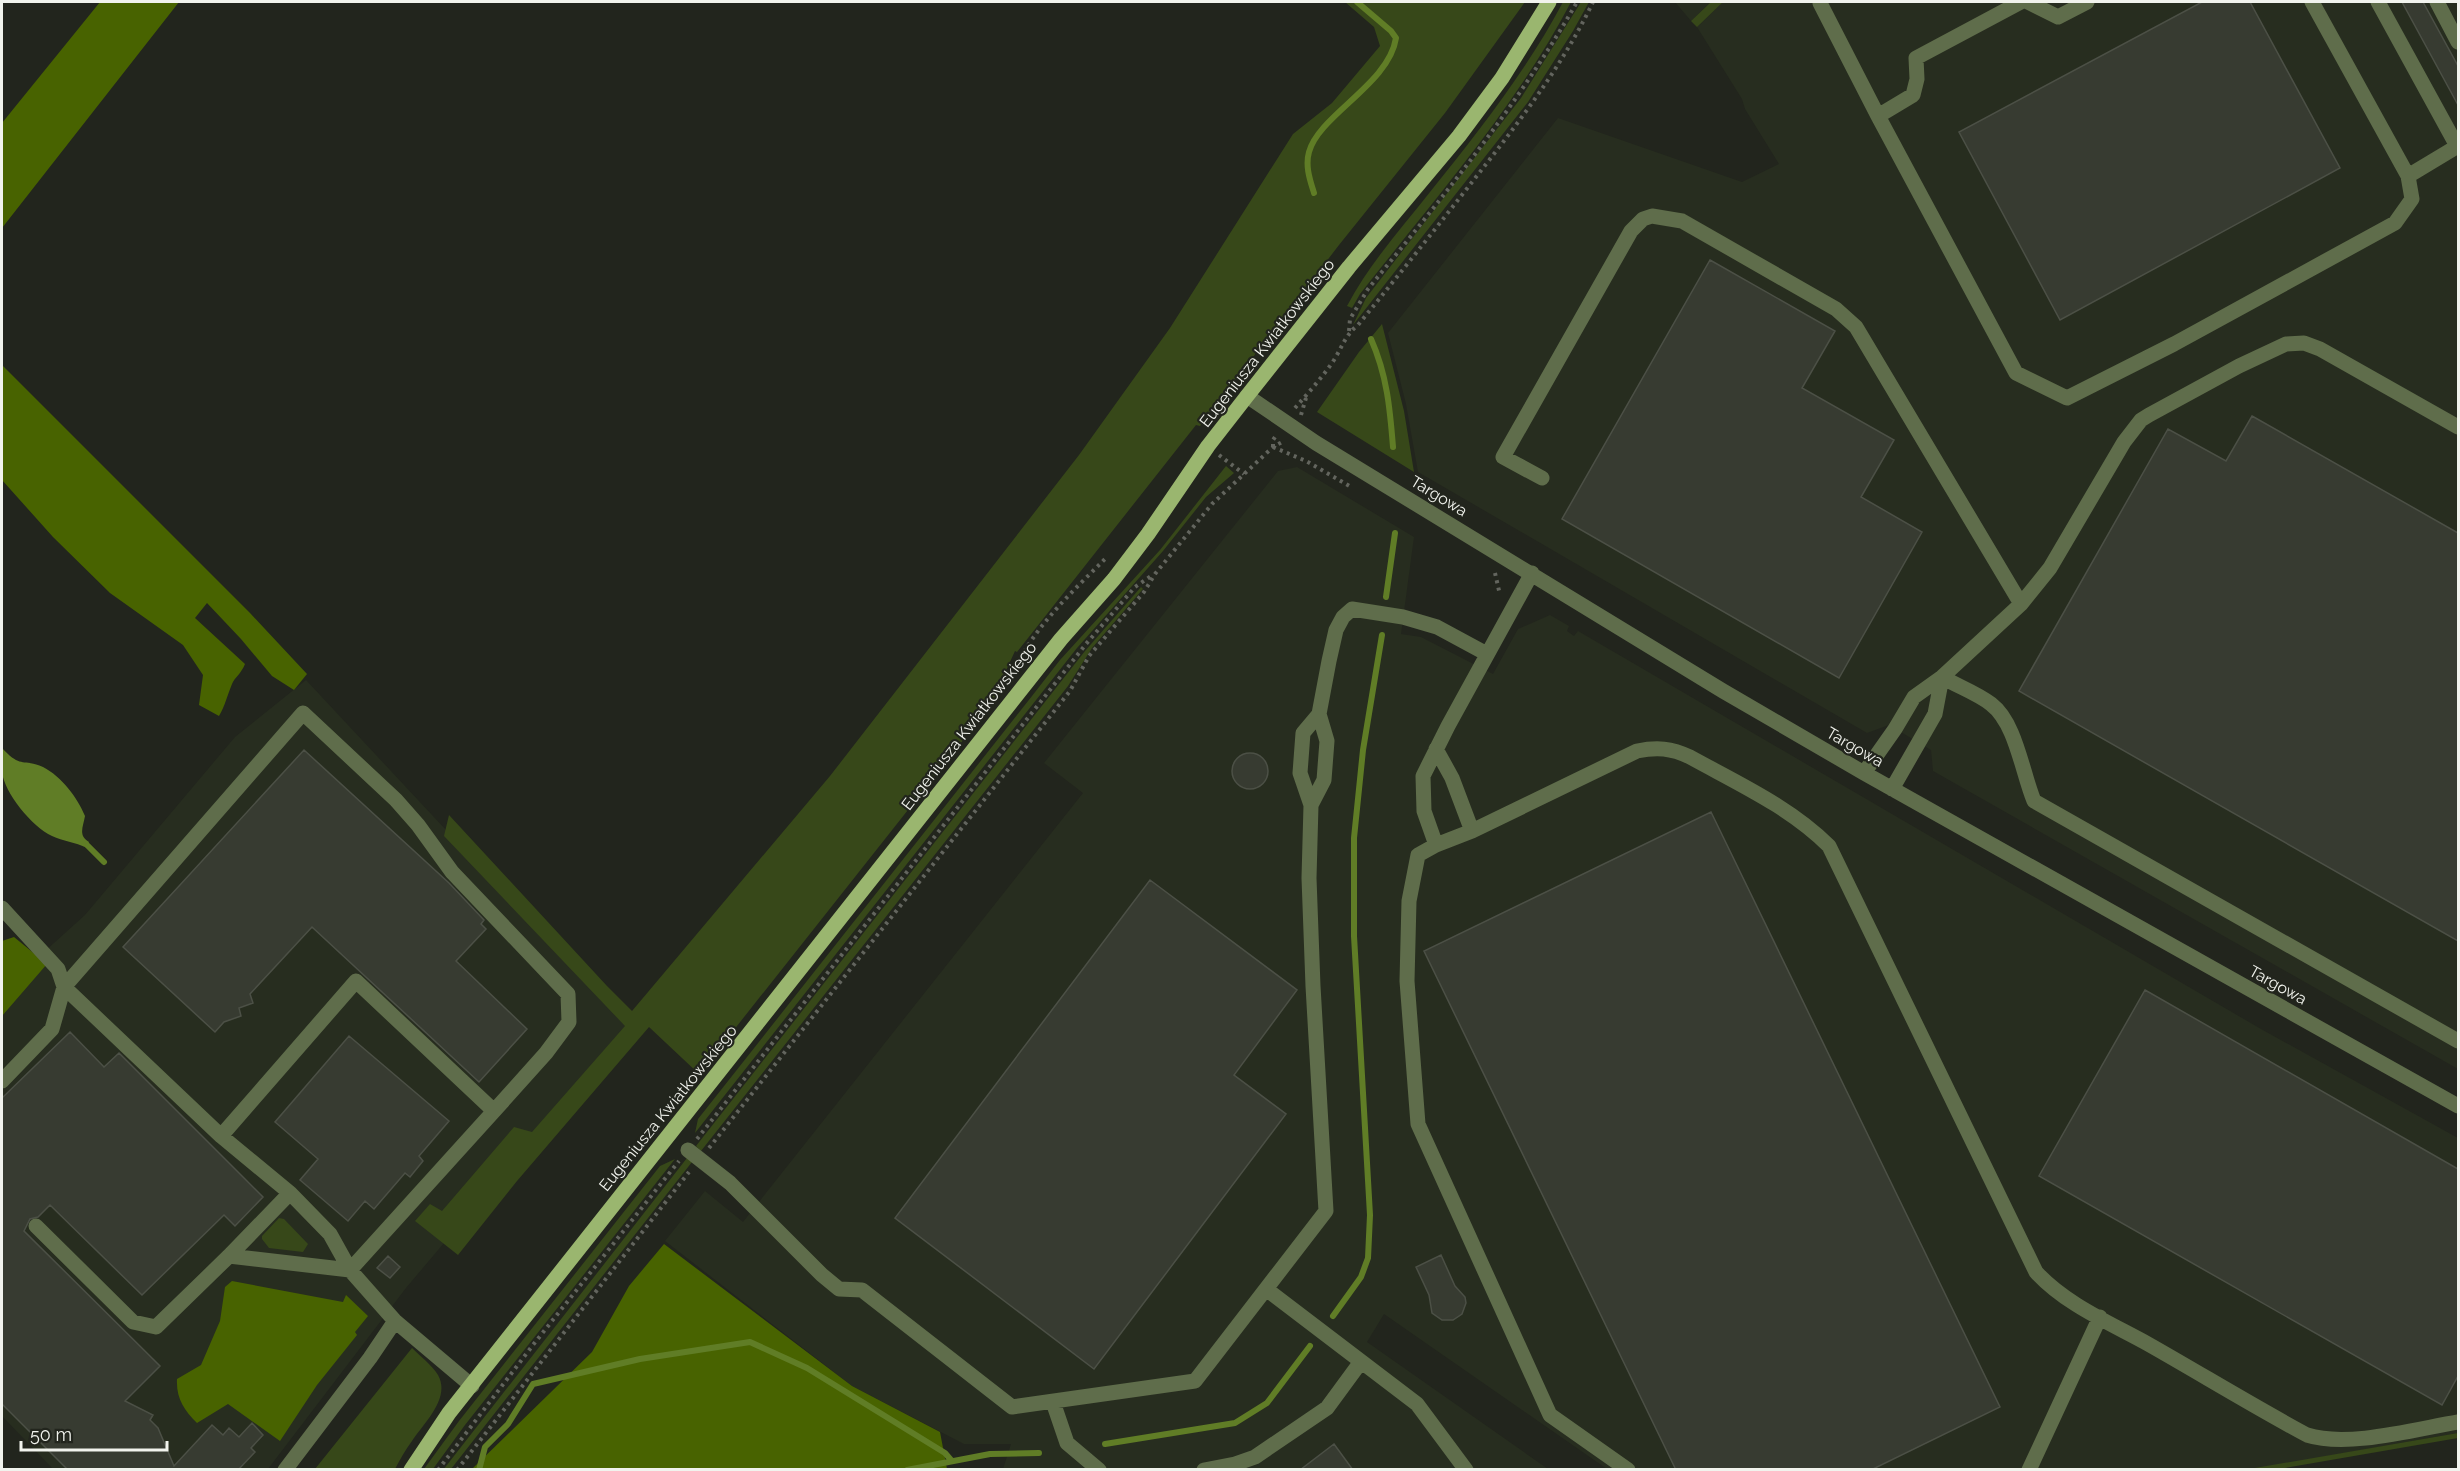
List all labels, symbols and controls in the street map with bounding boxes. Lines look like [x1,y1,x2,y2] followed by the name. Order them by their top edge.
[1196,255,1338,431] street label: Eugeniusza Kwiatkowskiego
[1407,472,1471,520] street label: Targowa
[898,638,1040,814] street label: Eugeniusza Kwiatkowskiego
[1823,723,1887,771] street label: Targowa
[2246,961,2310,1009] street label: Targowa
[595,1021,741,1195] street label: Eugeniusza Kwiatkowskiego
[21,1414,166,1452] scale bar
[30,1424,72,1445] text: 50 m

